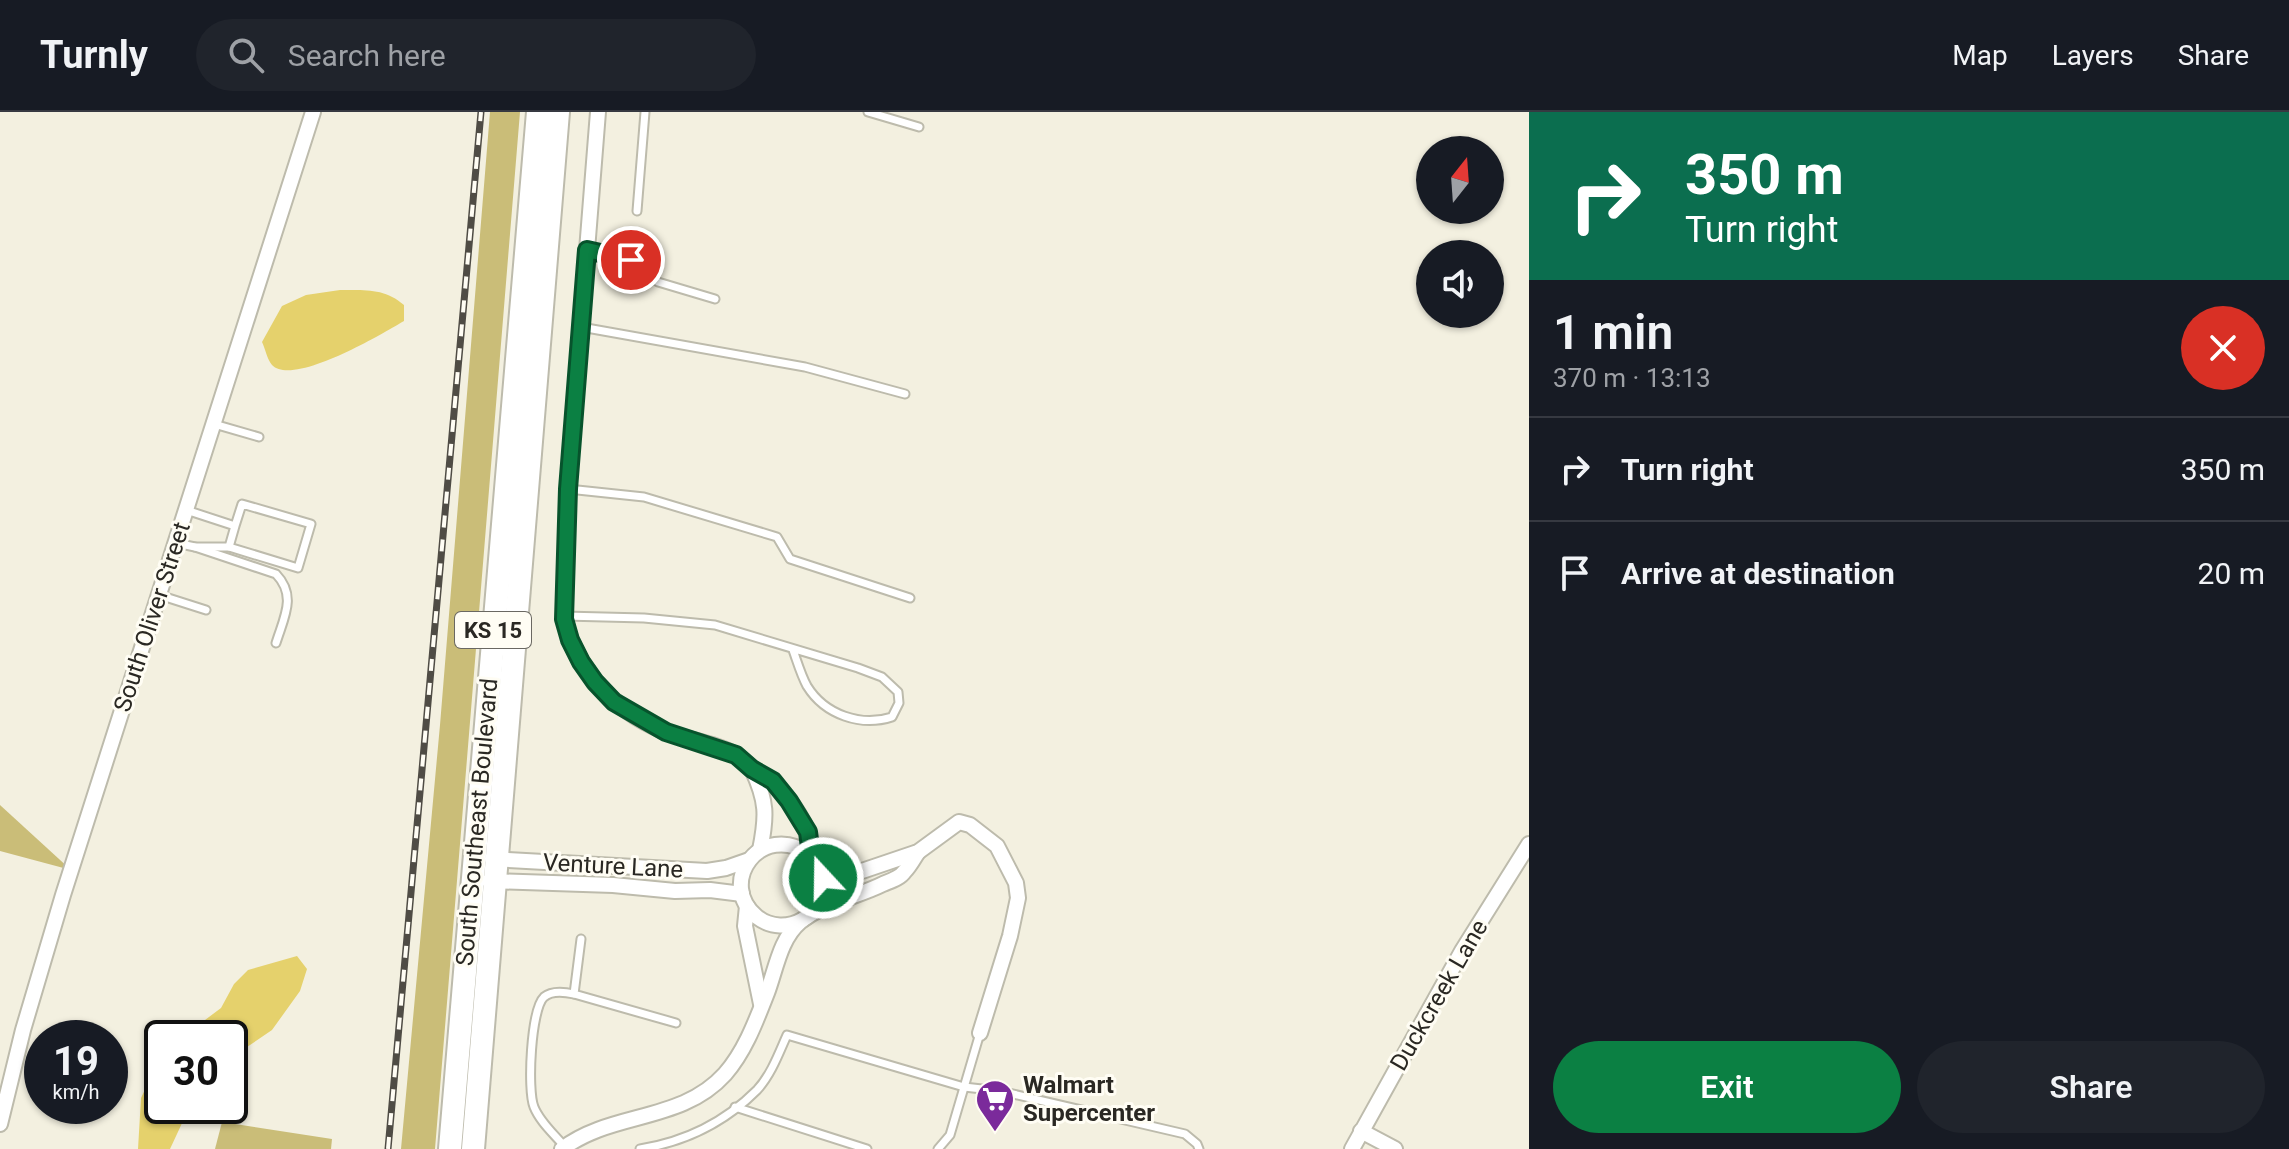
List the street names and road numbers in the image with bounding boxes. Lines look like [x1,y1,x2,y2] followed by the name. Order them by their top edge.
[108,518,196,715] street label: South Oliver Street
[455,612,531,648] road number: KS 15
[450,677,504,967] street label: South Southeast Boulevard
[542,848,684,884] street label: Venture Lane
[1385,915,1493,1075] street label: Duckcreek Lane

